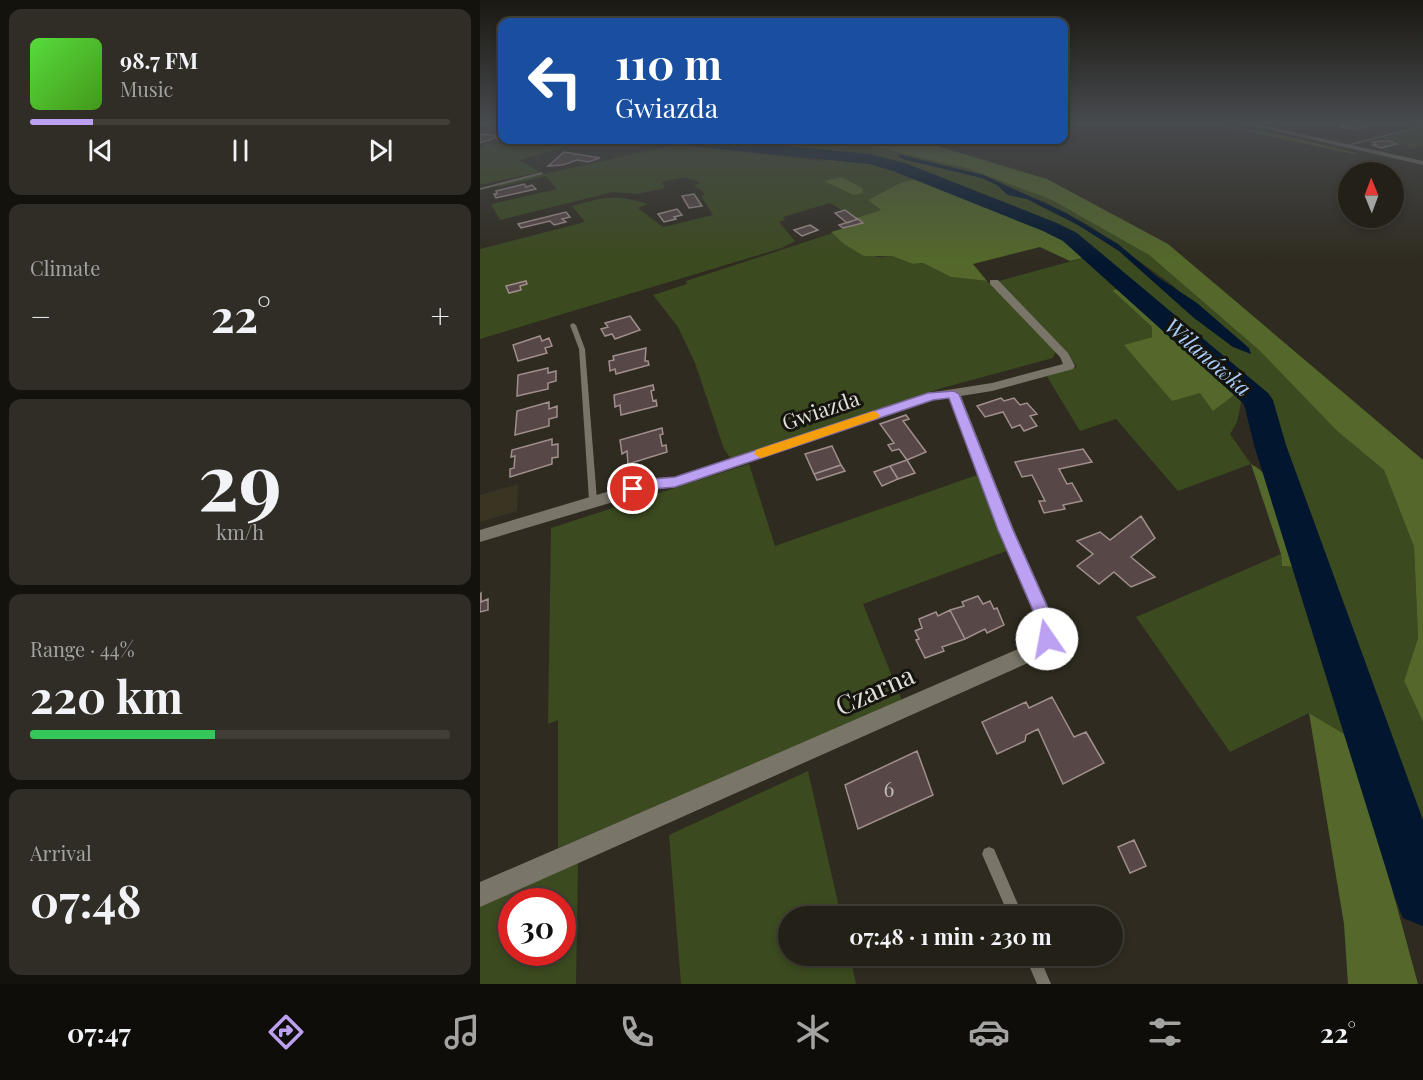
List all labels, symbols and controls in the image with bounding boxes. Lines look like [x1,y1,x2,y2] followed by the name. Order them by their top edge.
[615,35,722,91] text: 110 m
[516,42,594,120] icon: left
[120,45,198,75] text: 98.7 FM
[120,75,173,102] text: Music
[615,89,718,125] text: Gwiazda
[84,134,117,167] icon: previous
[224,134,257,167] icon: pause
[364,134,397,167] icon: next
[1338,162,1404,228] north arrow
[1338,162,1404,228] map controls
[30,254,100,281] text: Climate
[211,284,271,344] text: 22°
[30,293,51,337] text: −
[431,293,450,337] text: +
[1159,310,1258,402] water label: Wilanówka
[778,383,863,435] street label: Gwiazda
[198,427,282,531] text: 29
[607,463,658,514] pin
[616,472,649,505] icon: arrive
[216,518,264,545] text: km/h
[1015,607,1079,671] position arrow
[30,635,135,662] text: Range · 44%
[829,657,920,723] street label: Czarna
[30,665,183,725] text: 220 km
[884,774,895,802] house number: 6
[30,839,92,866] text: Arrival
[30,869,142,929] text: 07:48
[498,888,576,966] speed limit sign: 30
[849,921,1052,951] text: 07:48 · 1 min · 230 m
[265,1011,307,1053] icon: directions
[441,1011,483,1053] icon: music
[616,1011,658,1053] icon: phone
[792,1011,834,1053] icon: climate
[968,1011,1010,1053] icon: car
[1144,1011,1186,1053] icon: filters
[67,1014,131,1050] text: 07:47
[1320,1014,1356,1050] text: 22°

